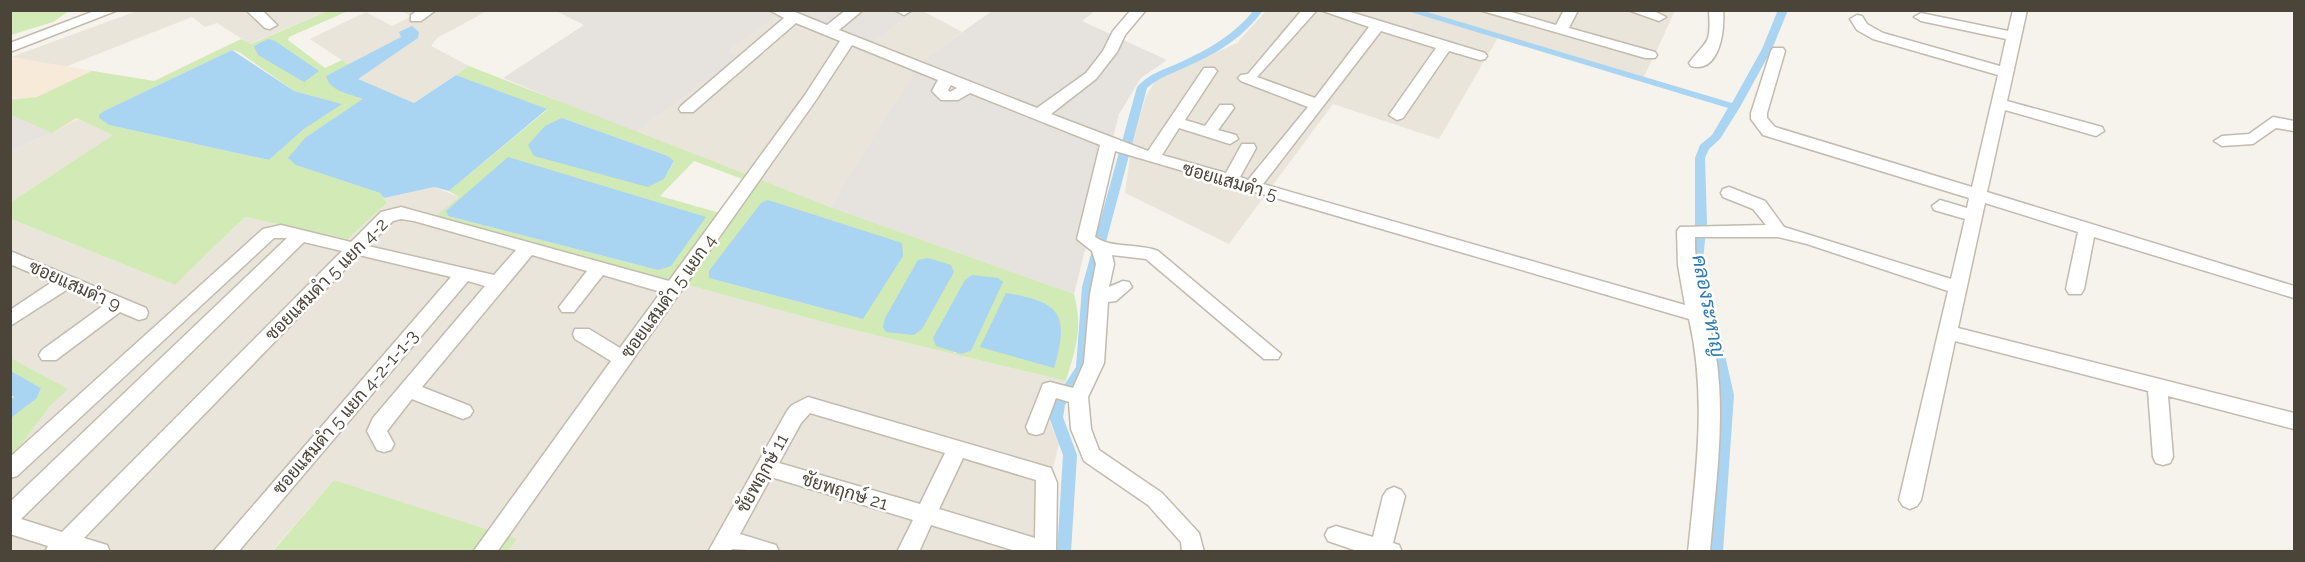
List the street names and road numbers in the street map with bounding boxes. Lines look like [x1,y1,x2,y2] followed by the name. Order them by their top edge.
[1180,157,1280,205] street label: ซอยแสมดำ 5
[260,213,392,345] street label: ซอยแสมดำ 5 แยก 4-2
[616,230,720,362] street label: ซอยแสมดำ 5 แยก 4
[26,255,124,315] street label: ซอยแสมดำ 9
[268,325,422,499] street label: ซอยแสมดำ 5 แยก 4-2-1-1-3
[730,429,793,517] street label: ชัยพฤกษ์ 11
[799,466,891,515] street label: ชัยพฤกษ์ 21

